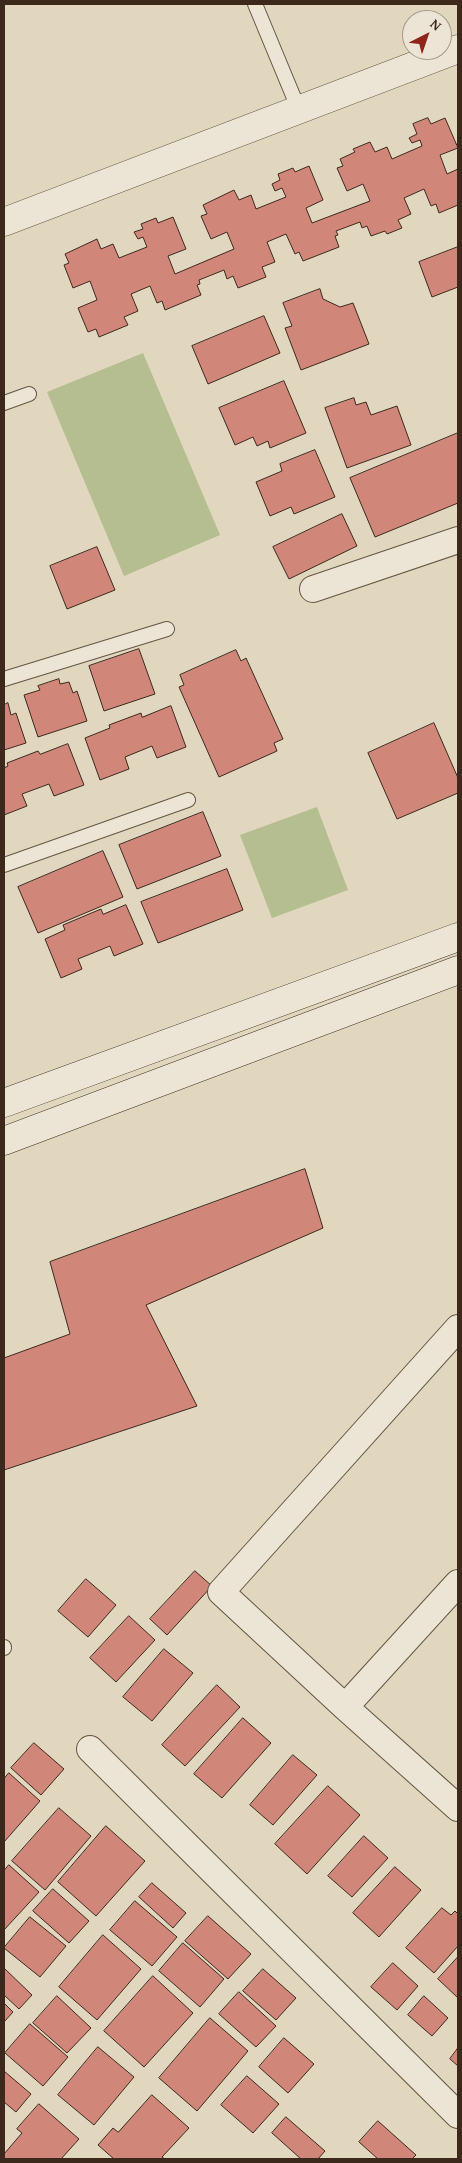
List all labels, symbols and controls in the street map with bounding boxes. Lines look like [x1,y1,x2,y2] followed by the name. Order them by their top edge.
[402,10,452,60] north arrow
[426,14,446,35] text: N

